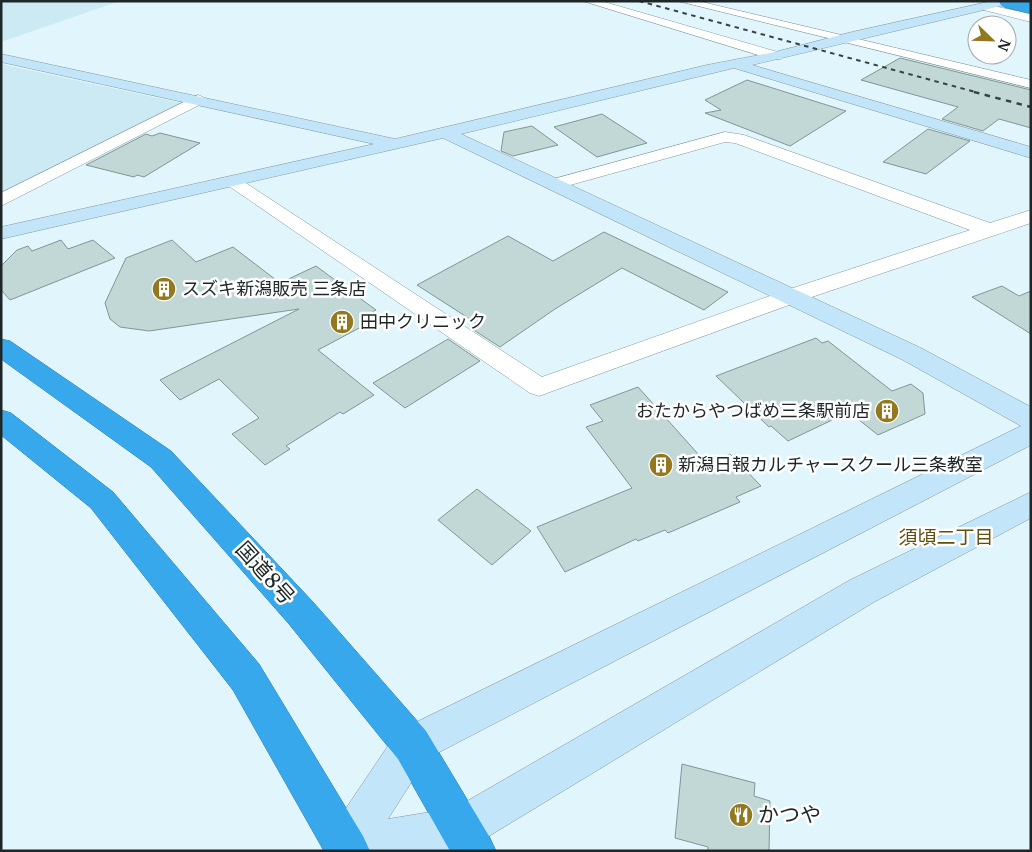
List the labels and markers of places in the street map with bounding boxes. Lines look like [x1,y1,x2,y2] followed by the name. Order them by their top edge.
[151,276,177,302] building icon: スズキ新潟販売 三条店
[182,277,366,300] place label: スズキ新潟販売 三条店
[329,309,355,335] building icon: 田中クリニック
[360,310,486,333] place label: 田中クリニック
[874,398,900,424] building icon: おたからやつばめ三条駅前店
[636,399,870,422] place label: おたからやつばめ三条駅前店
[648,452,674,478] building icon: 新潟日報カルチャースクール三条教室
[678,453,983,476] place label: 新潟日報カルチャースクール三条教室
[758,801,821,828] place label: かつや
[728,802,754,828] restaurant icon: かつや

